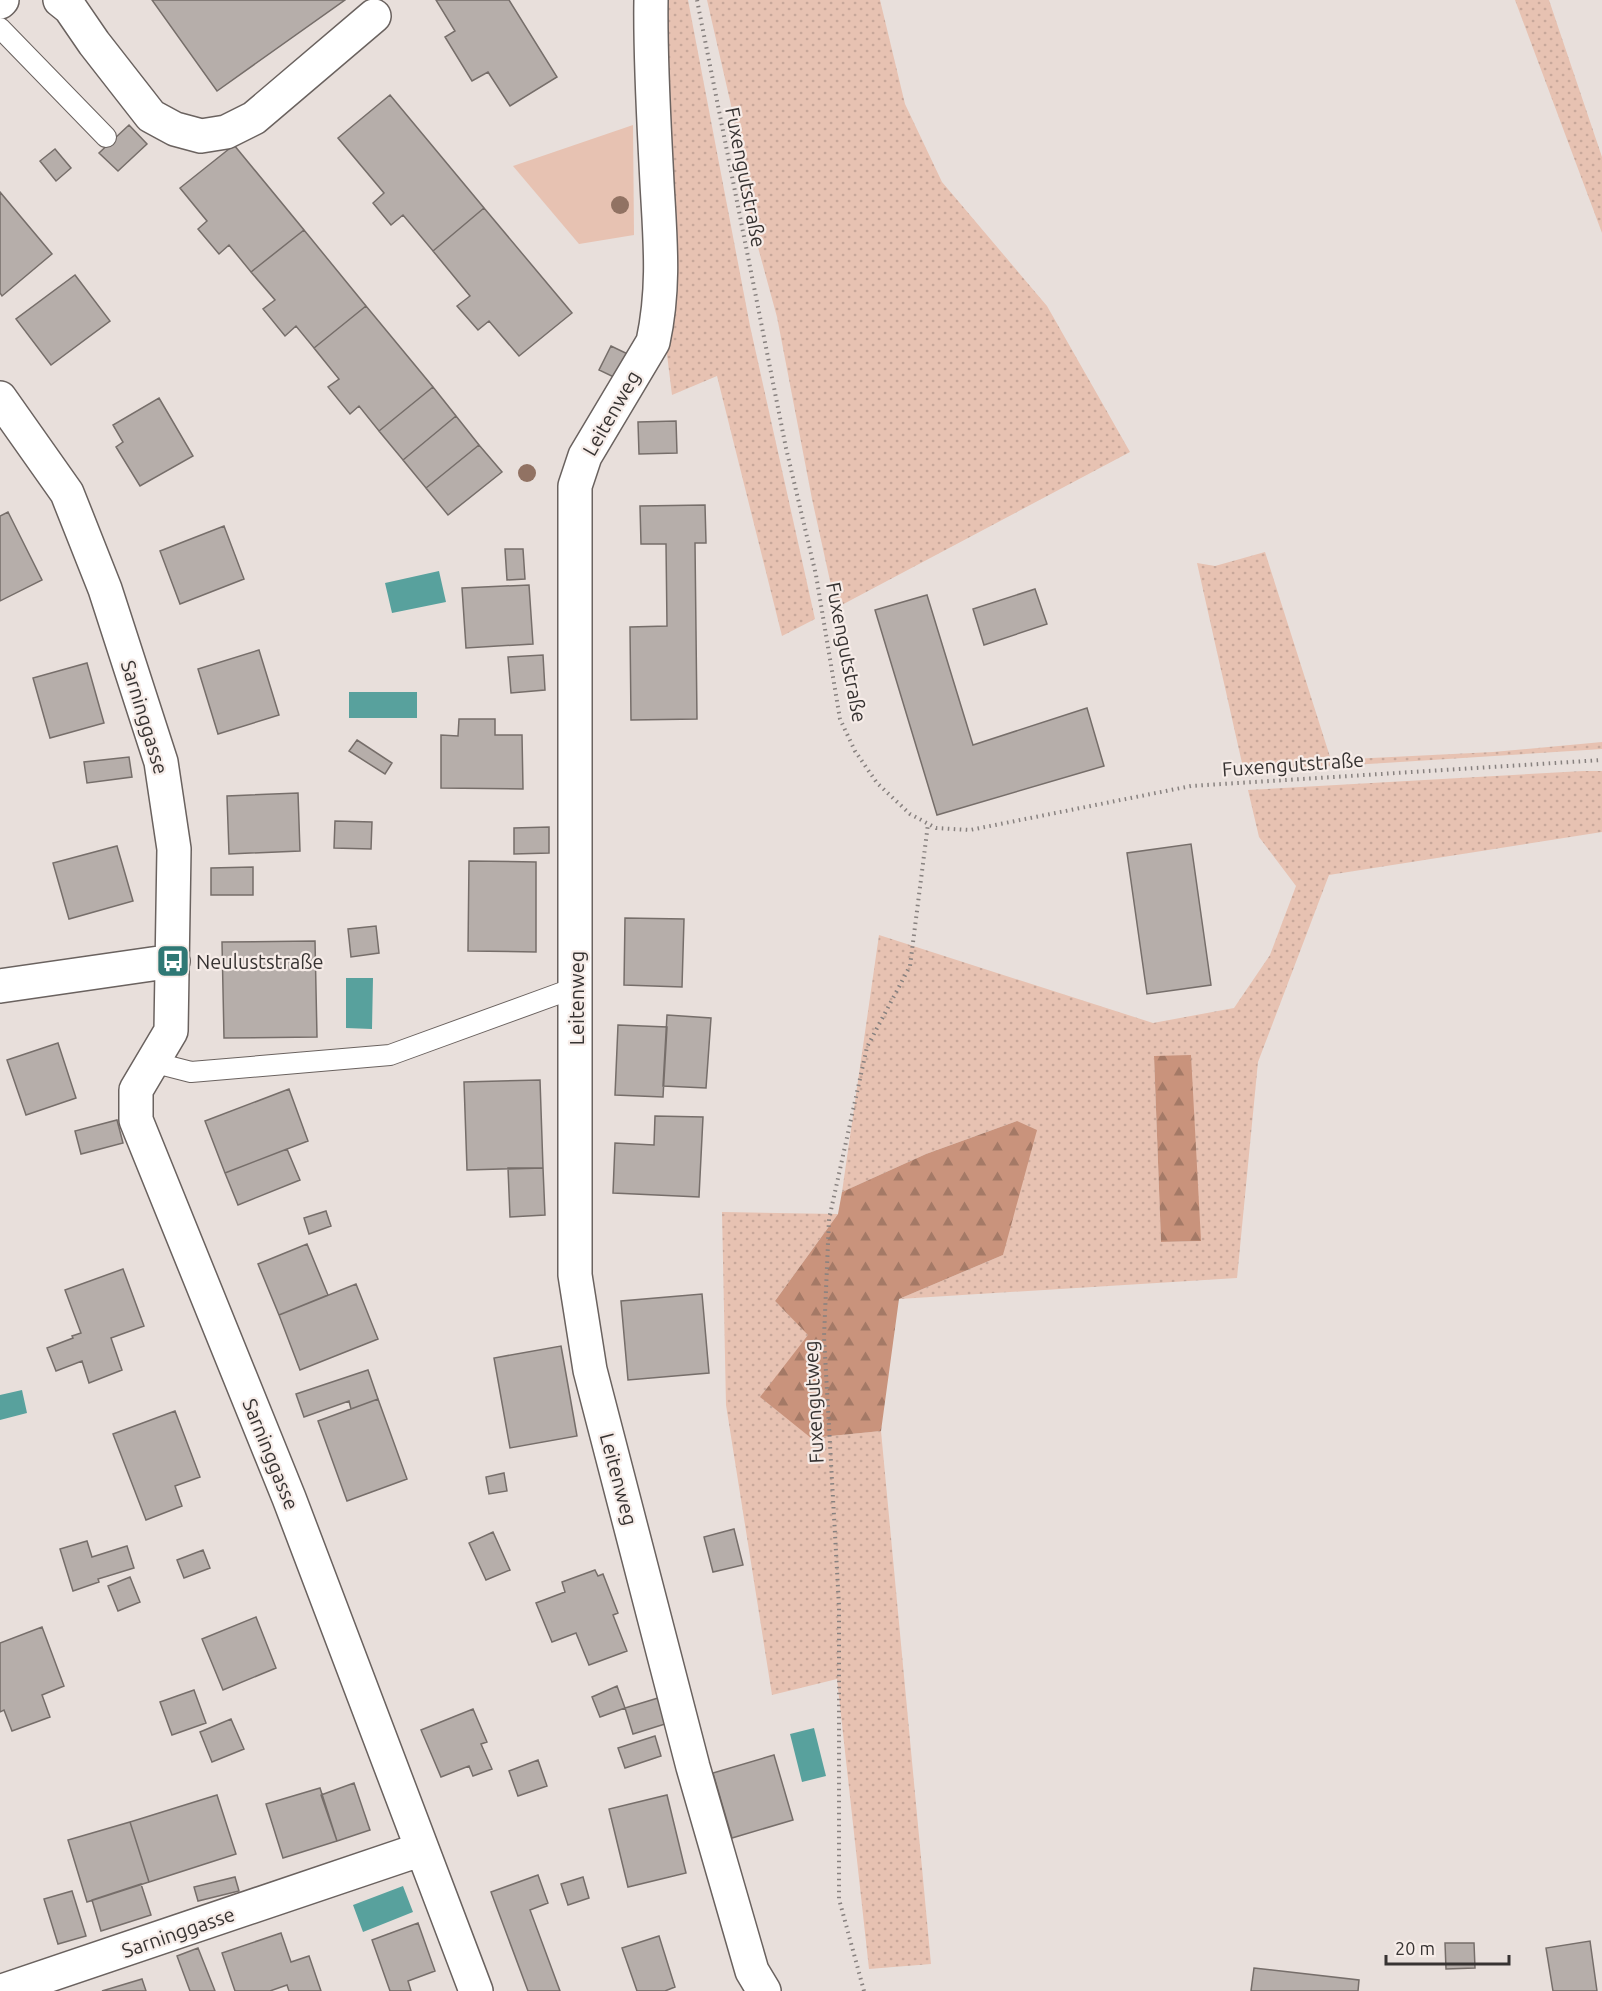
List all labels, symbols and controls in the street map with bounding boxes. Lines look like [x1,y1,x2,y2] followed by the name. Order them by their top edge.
[721,105,771,249] street label: Fuxengutstraße
[577,366,645,460] street label: Leitenweg
[822,580,872,724] street label: Fuxengutstraße
[117,657,173,777] street label: Sarninggasse
[1221,748,1365,780] street label: Fuxengutstraße
[155,943,191,979] bus stop icon: Neuluststraße
[196,950,323,973] place label: Neuluststraße
[565,951,588,1045] street label: Leitenweg
[798,1340,828,1464] street label: Fuxengutweg
[238,1395,304,1513] street label: Sarninggasse
[596,1430,642,1528] street label: Leitenweg
[119,1902,237,1962] street label: Sarninggasse
[1386,1928,1509,1966] scale bar
[1395,1938,1435,1958] text: 20 m

